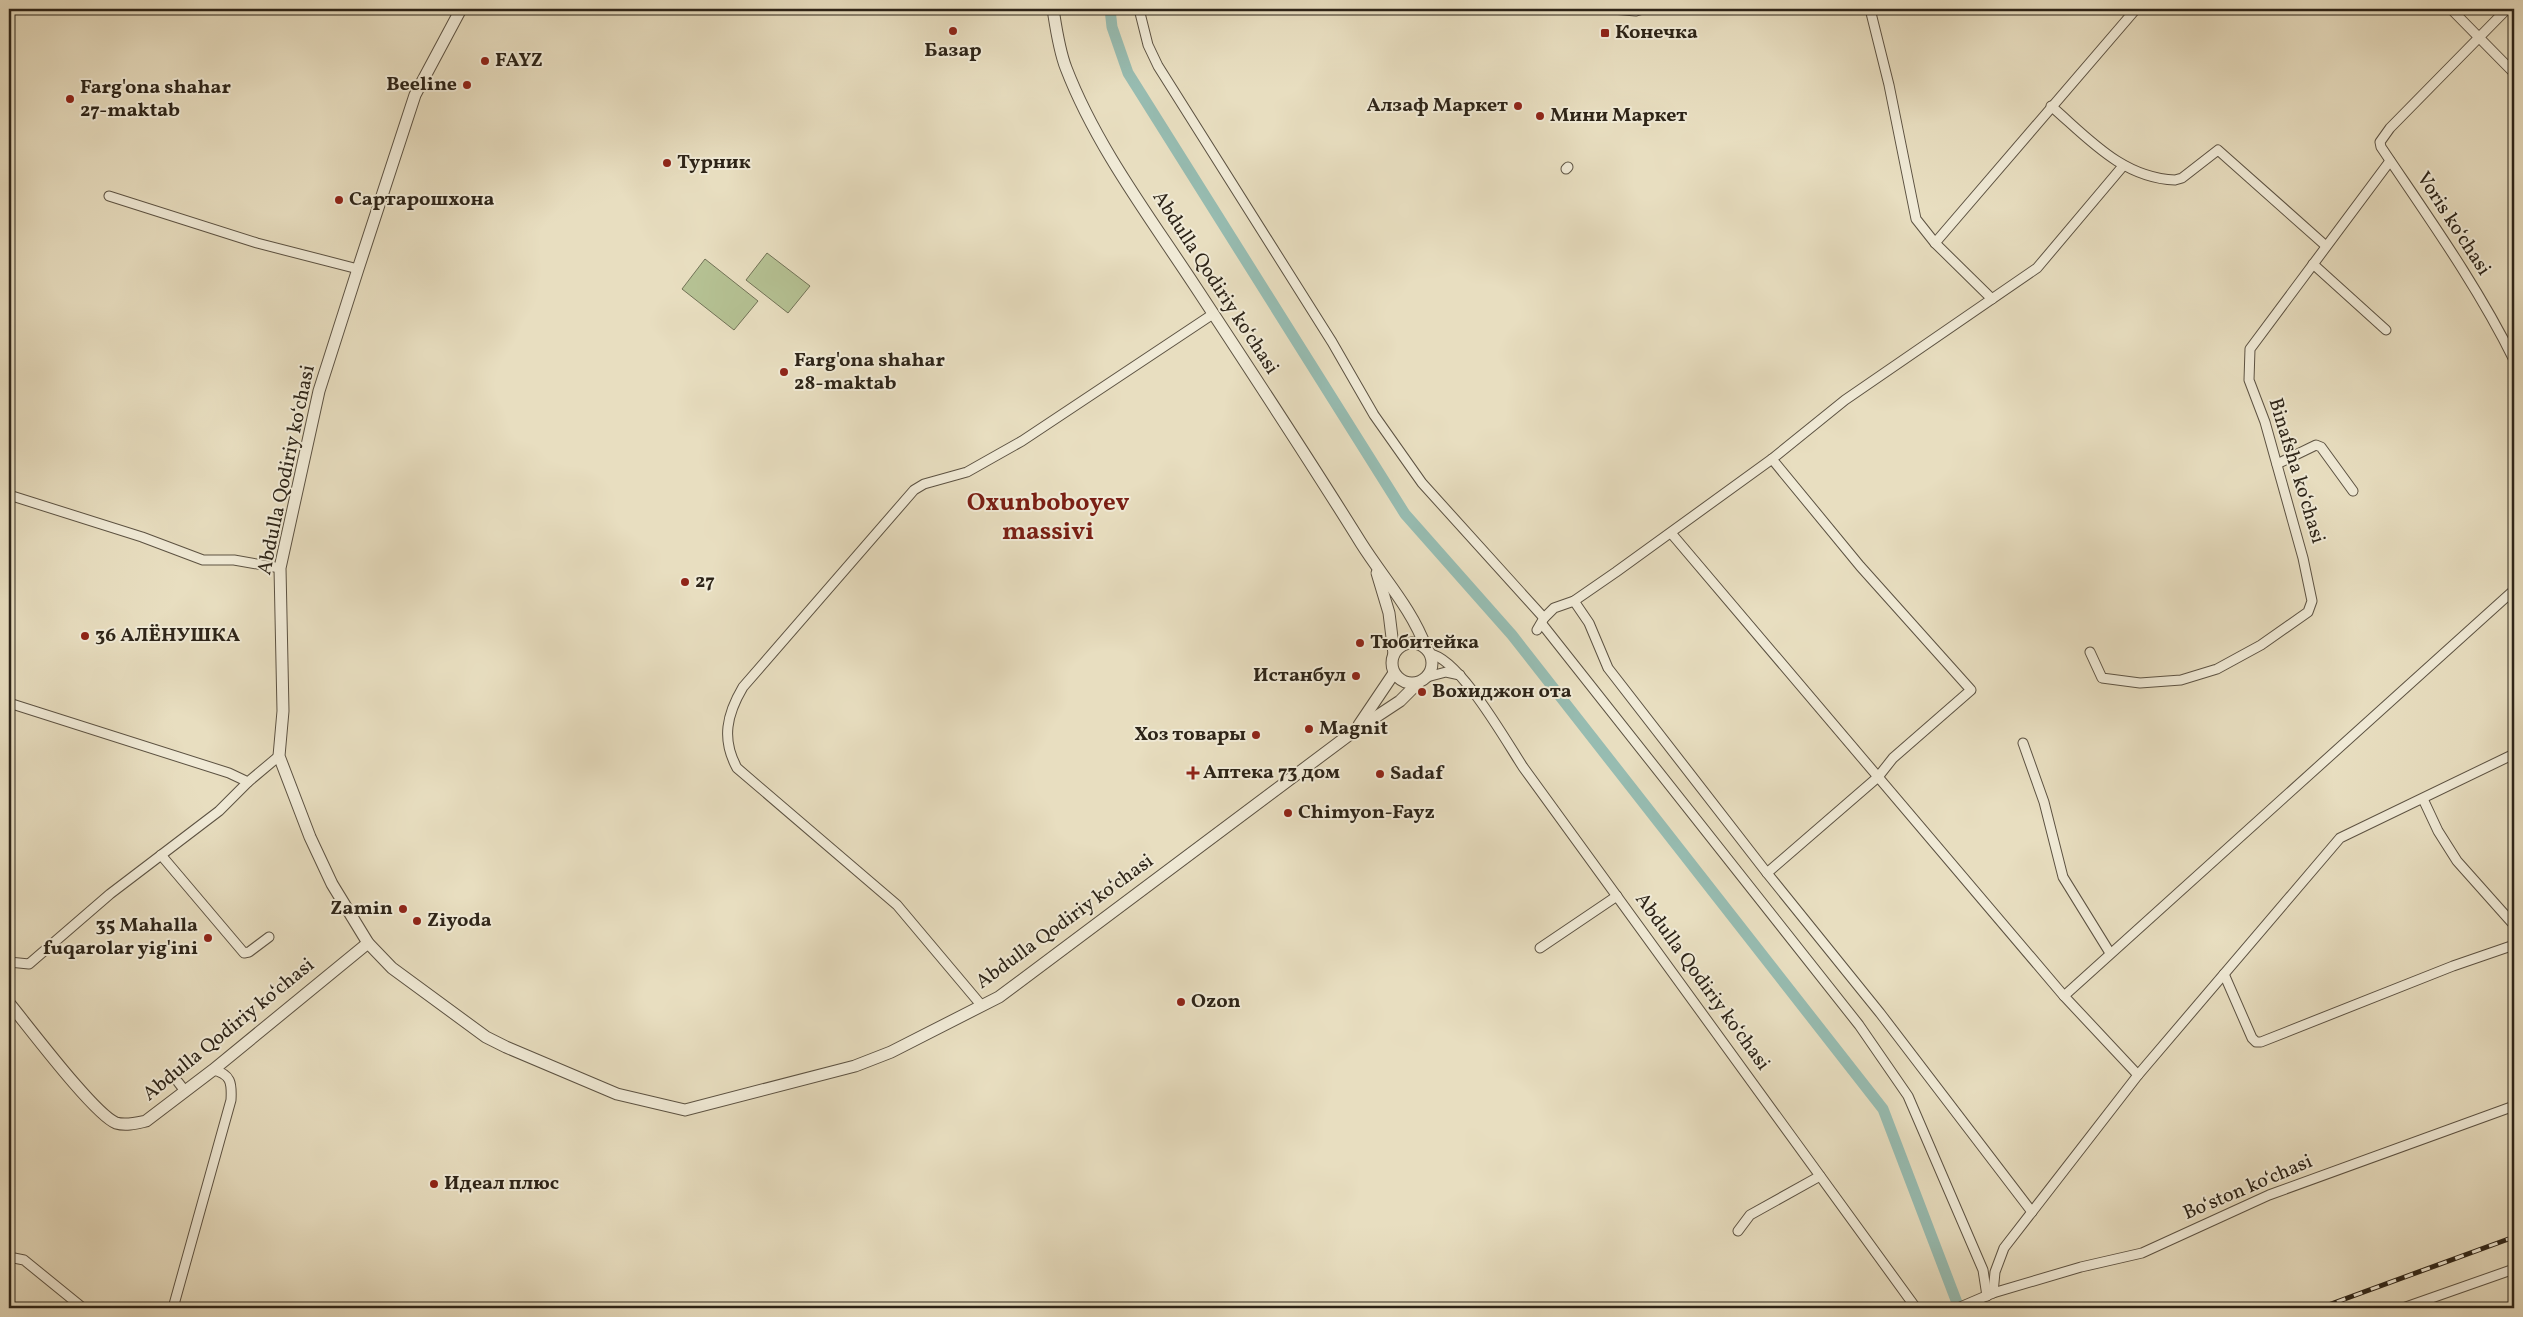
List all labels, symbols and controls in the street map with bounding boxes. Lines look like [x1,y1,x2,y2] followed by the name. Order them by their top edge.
[1615,19,1698,47] place label: Конечка
[947,25,959,37] marker: Базар
[1599,27,1611,39] marker: Конечка
[924,37,982,65] place label: Базар
[495,47,543,75] place label: FAYZ
[479,55,491,67] marker: FAYZ
[386,71,457,99] place label: Beeline
[80,74,231,125] place label: Farg'ona shahar 27-maktab
[461,79,473,91] marker: Beeline
[1366,92,1508,120] place label: Алзаф Маркет
[64,93,76,105] marker: Farg'ona shahar 27-maktab
[1512,100,1524,112] marker: Алзаф Маркет
[1550,102,1687,130] place label: Мини Маркет
[1534,110,1546,122] marker: Мини Маркет
[677,149,751,177] place label: Турник
[661,157,673,169] marker: Турник
[2409,167,2497,281] street label: Voris koʻchasi
[349,186,494,214] place label: Сартарошхона
[1145,186,1285,380] street label: Abdulla Qodiriy koʻchasi
[333,194,345,206] marker: Сартарошхона
[794,347,945,398] place label: Farg'ona shahar 28-maktab
[251,362,323,578] street label: Abdulla Qodiriy koʻchasi
[778,366,790,378] marker: Farg'ona shahar 28-maktab
[2261,395,2331,547] street label: Binafsha koʻchasi
[967,486,1129,550] district label: Oxunboboyev massivi
[695,568,715,596] place label: 27
[679,576,691,588] marker: 27
[95,622,240,650] place label: 36 АЛЁНУШКА
[1370,629,1479,657] place label: Тюбитейка
[79,630,91,642] marker: 36 АЛЁНУШКА
[1354,637,1366,649] marker: Тюбитейка
[1253,662,1346,690] place label: Истанбул
[1350,670,1362,682] marker: Истанбул
[1432,678,1572,706] place label: Вохиджон ота
[1416,686,1428,698] marker: Вохиджон ота
[1319,715,1388,743] place label: Magnit
[1134,721,1246,749] place label: Хоз товары
[1303,723,1315,735] marker: Magnit
[1250,729,1262,741] marker: Хоз товары
[1203,759,1340,787] place label: Аптека 73 дом
[1390,760,1445,788] place label: Sadaf
[1187,767,1199,779] marker: Аптека 73 дом
[1374,768,1386,780] marker: Sadaf
[1298,799,1435,827] place label: Chimyon-Fayz
[1282,807,1294,819] marker: Chimyon-Fayz
[970,848,1160,996] street label: Abdulla Qodiriy koʻchasi
[1628,887,1776,1077] street label: Abdulla Qodiriy koʻchasi
[330,895,393,923] place label: Zamin
[397,903,409,915] marker: Zamin
[427,907,492,935] place label: Ziyoda
[43,912,198,963] place label: 35 Mahalla fuqarolar yig'ini
[411,915,423,927] marker: Ziyoda
[202,932,214,944] marker: 35 Mahalla fuqarolar yig'ini
[137,952,321,1108] street label: Abdulla Qodiriy koʻchasi
[1191,988,1241,1016] place label: Ozon
[1175,996,1187,1008] marker: Ozon
[2179,1148,2317,1228] street label: Boʻston koʻchasi
[444,1170,559,1198] place label: Идеал плюс
[428,1178,440,1190] marker: Идеал плюс

